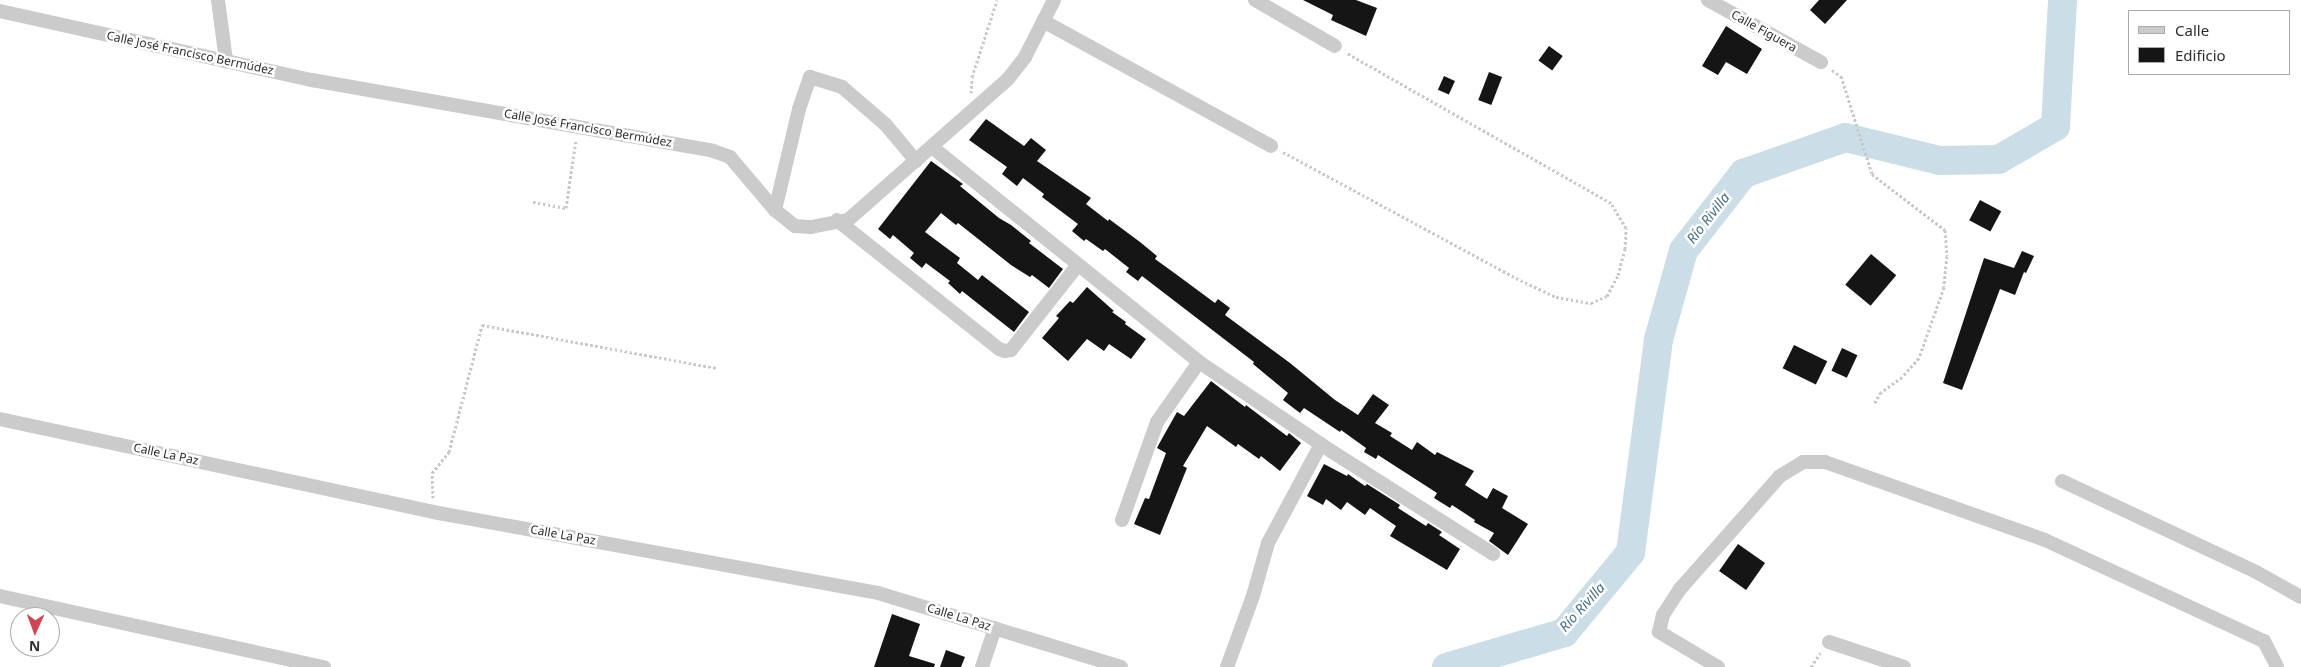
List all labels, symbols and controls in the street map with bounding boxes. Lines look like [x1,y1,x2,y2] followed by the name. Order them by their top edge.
[1729,7,1799,55] street label: Calle Figuera
[2128,10,2291,75] legend
[2175,20,2209,40] text: Calle
[105,28,275,78] street label: Calle José Francisco Bermúdez
[2175,45,2226,65] text: Edificio
[503,106,673,150] street label: Calle José Francisco Bermúdez
[1683,189,1733,247] water label: Río Rivilla
[132,440,200,468] street label: Calle La Paz
[529,522,597,548] street label: Calle La Paz
[1556,579,1608,635] water label: Río Rivilla
[925,600,993,634] street label: Calle La Paz
[10,607,60,657] north arrow
[28,637,41,656] text: N

